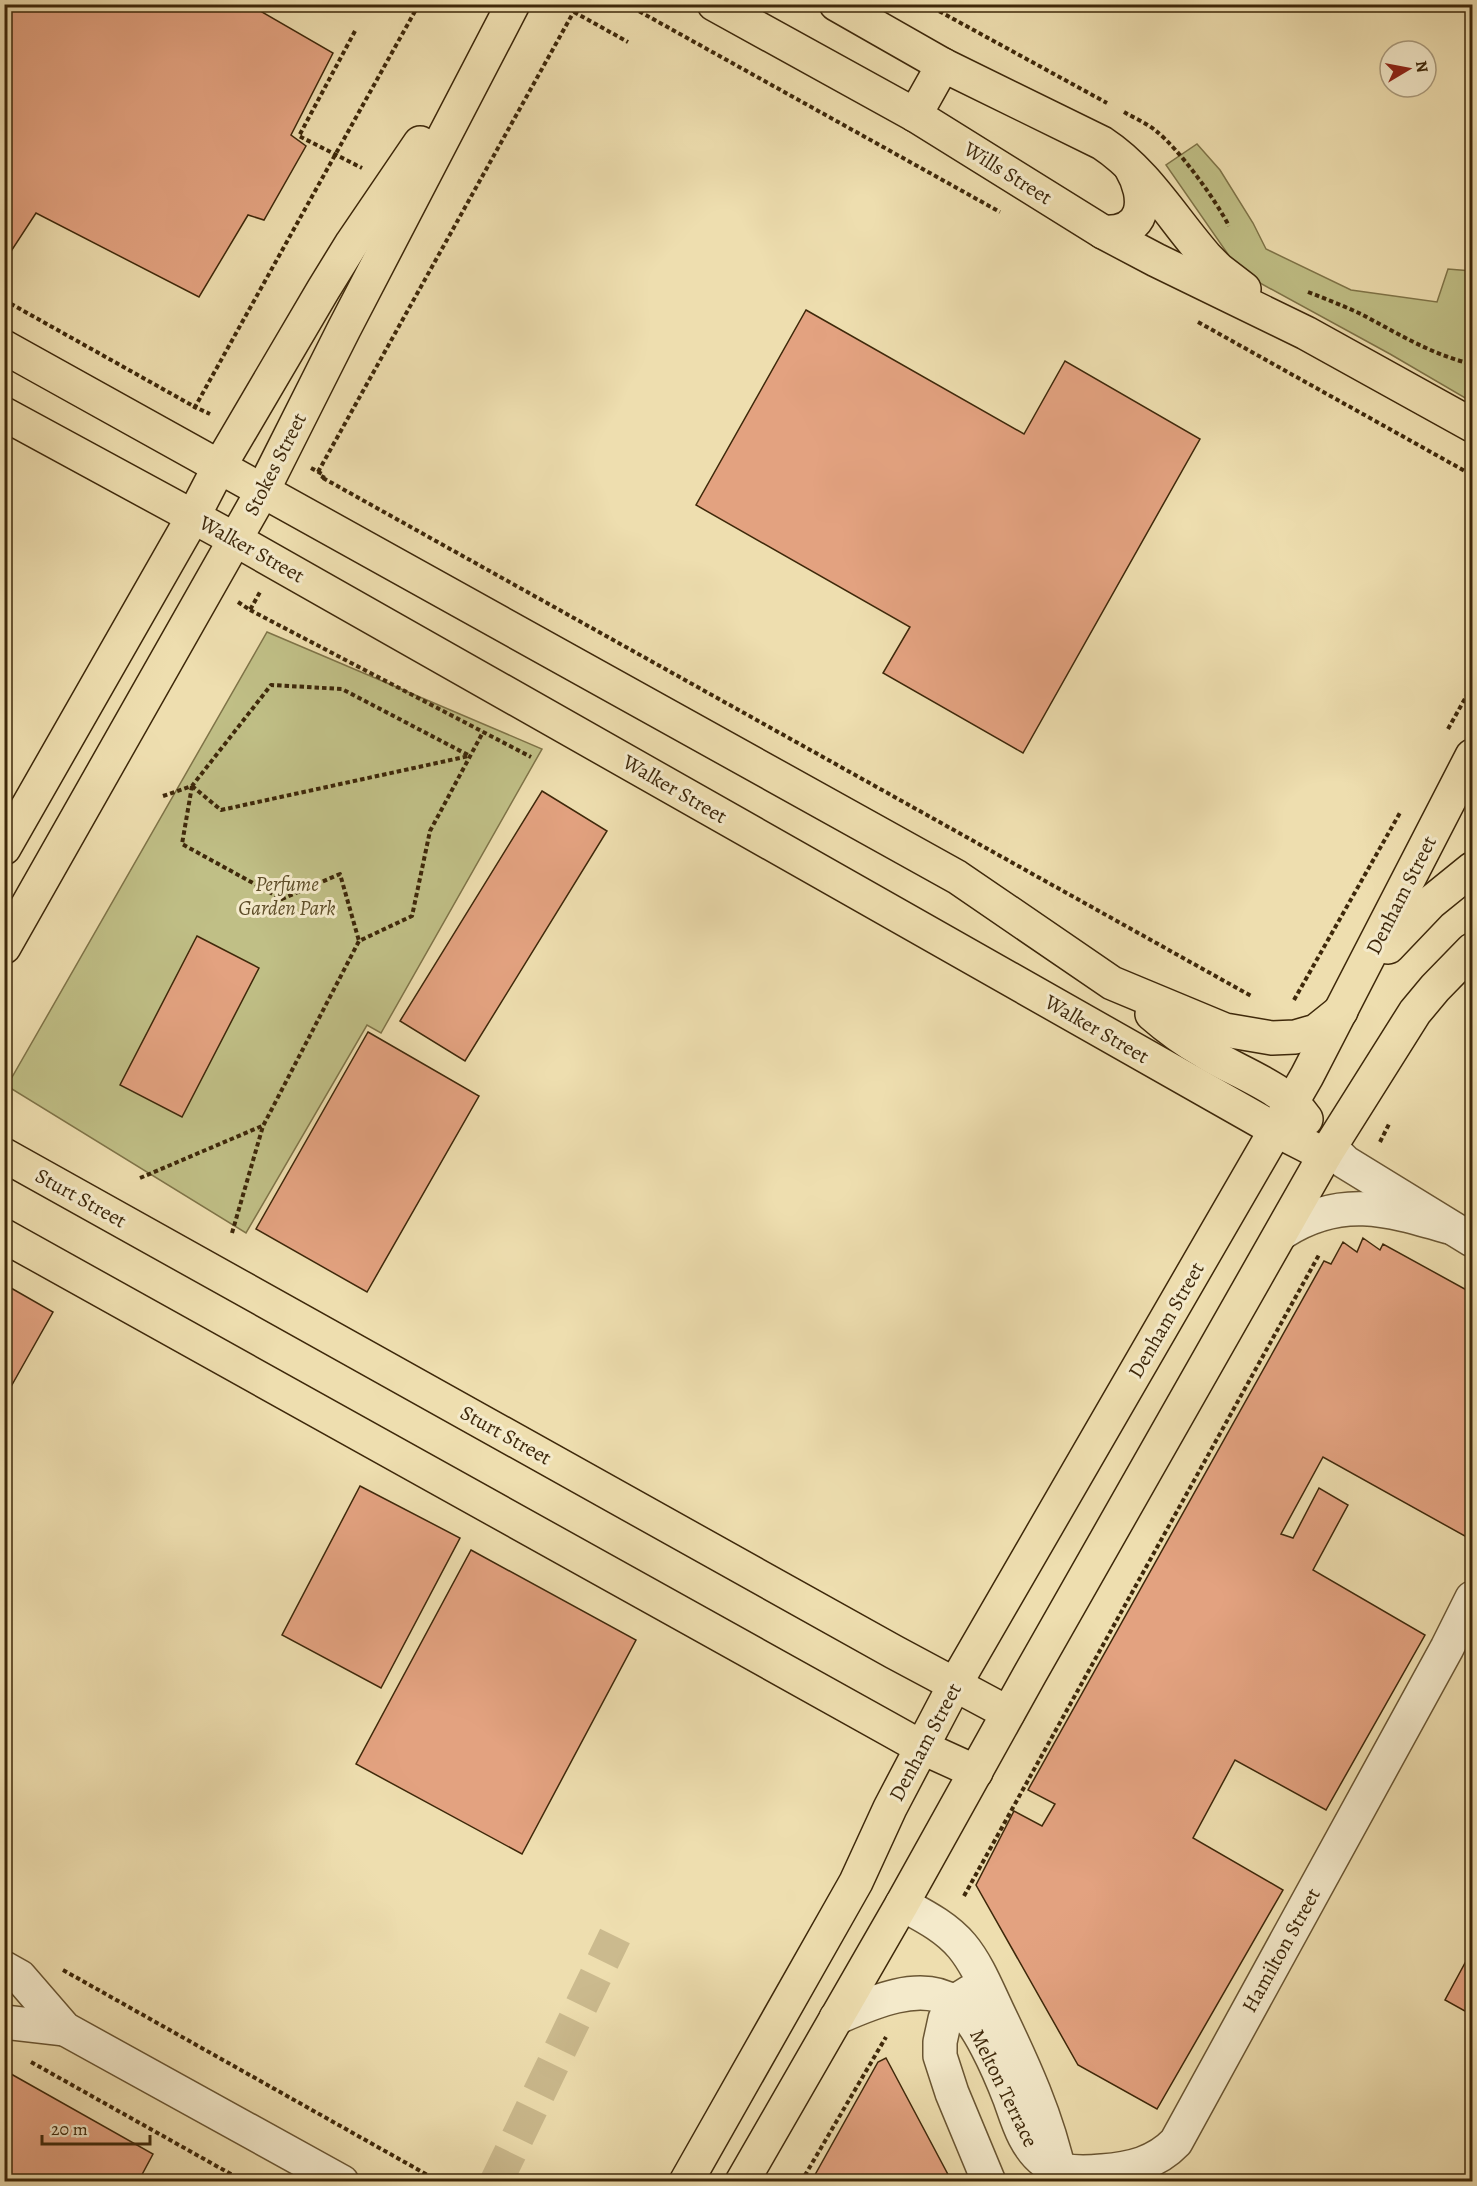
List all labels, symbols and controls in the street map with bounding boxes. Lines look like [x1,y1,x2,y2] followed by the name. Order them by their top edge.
[1378,39,1438,99] north arrow
[1410,59,1434,75] text: N
[958,134,1058,211] street label: Wills Street
[237,408,313,520] street label: Stokes Street
[194,508,310,589] street label: Walker Street
[617,747,732,830] street label: Walker Street
[1359,831,1443,959] street label: Denham Street
[238,870,336,922] park label: Perfume Garden Park
[1039,987,1154,1070] street label: Walker Street
[30,1161,132,1235] street label: Sturt Street
[1121,1257,1211,1383] street label: Denham Street
[455,1398,557,1472] street label: Sturt Street
[882,1678,968,1806] street label: Denham Street
[1235,1883,1327,2017] street label: Hamilton Street
[963,2024,1045,2152] street label: Melton Terrace
[42,2108,150,2146] scale bar
[51,2117,88,2141] text: 20 m

